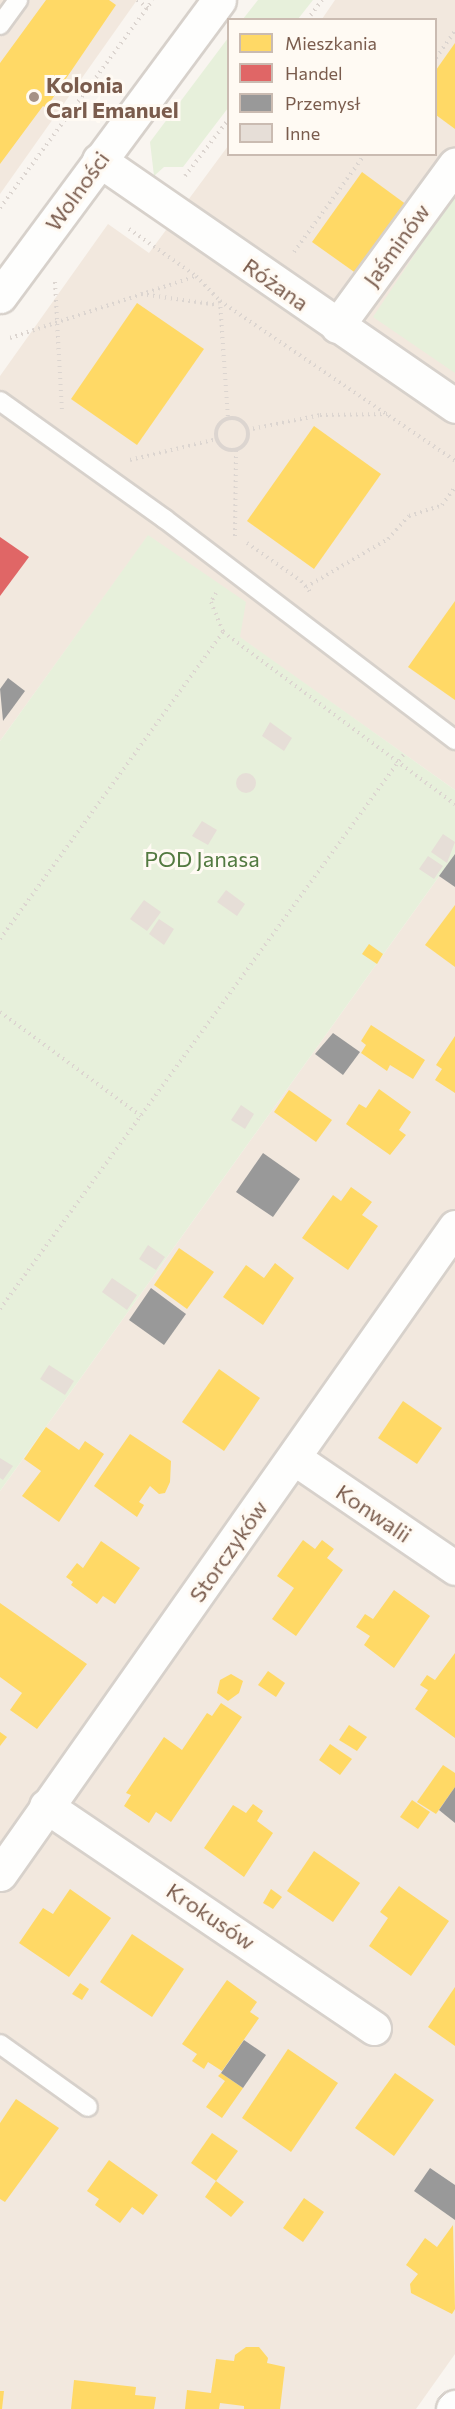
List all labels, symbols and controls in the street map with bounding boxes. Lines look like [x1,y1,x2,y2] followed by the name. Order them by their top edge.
[227,18,437,156] legend
[285,32,377,54] text: Mieszkania
[285,62,343,84] text: Handel
[46,71,179,122] place label: Kolonia Carl Emanuel
[27,90,41,104] marker: Kolonia Carl Emanuel
[285,92,360,114] text: Przemysł
[285,122,320,144] text: Inne
[39,146,115,236] street label: Wolności
[357,199,435,291] street label: Jaśminów
[238,252,314,316] street label: Różana
[144,846,260,872] park label: POD Janasa
[331,1478,417,1548] street label: Konwalii
[183,1495,273,1607] street label: Storczyków
[162,1877,260,1955] street label: Krokusów

